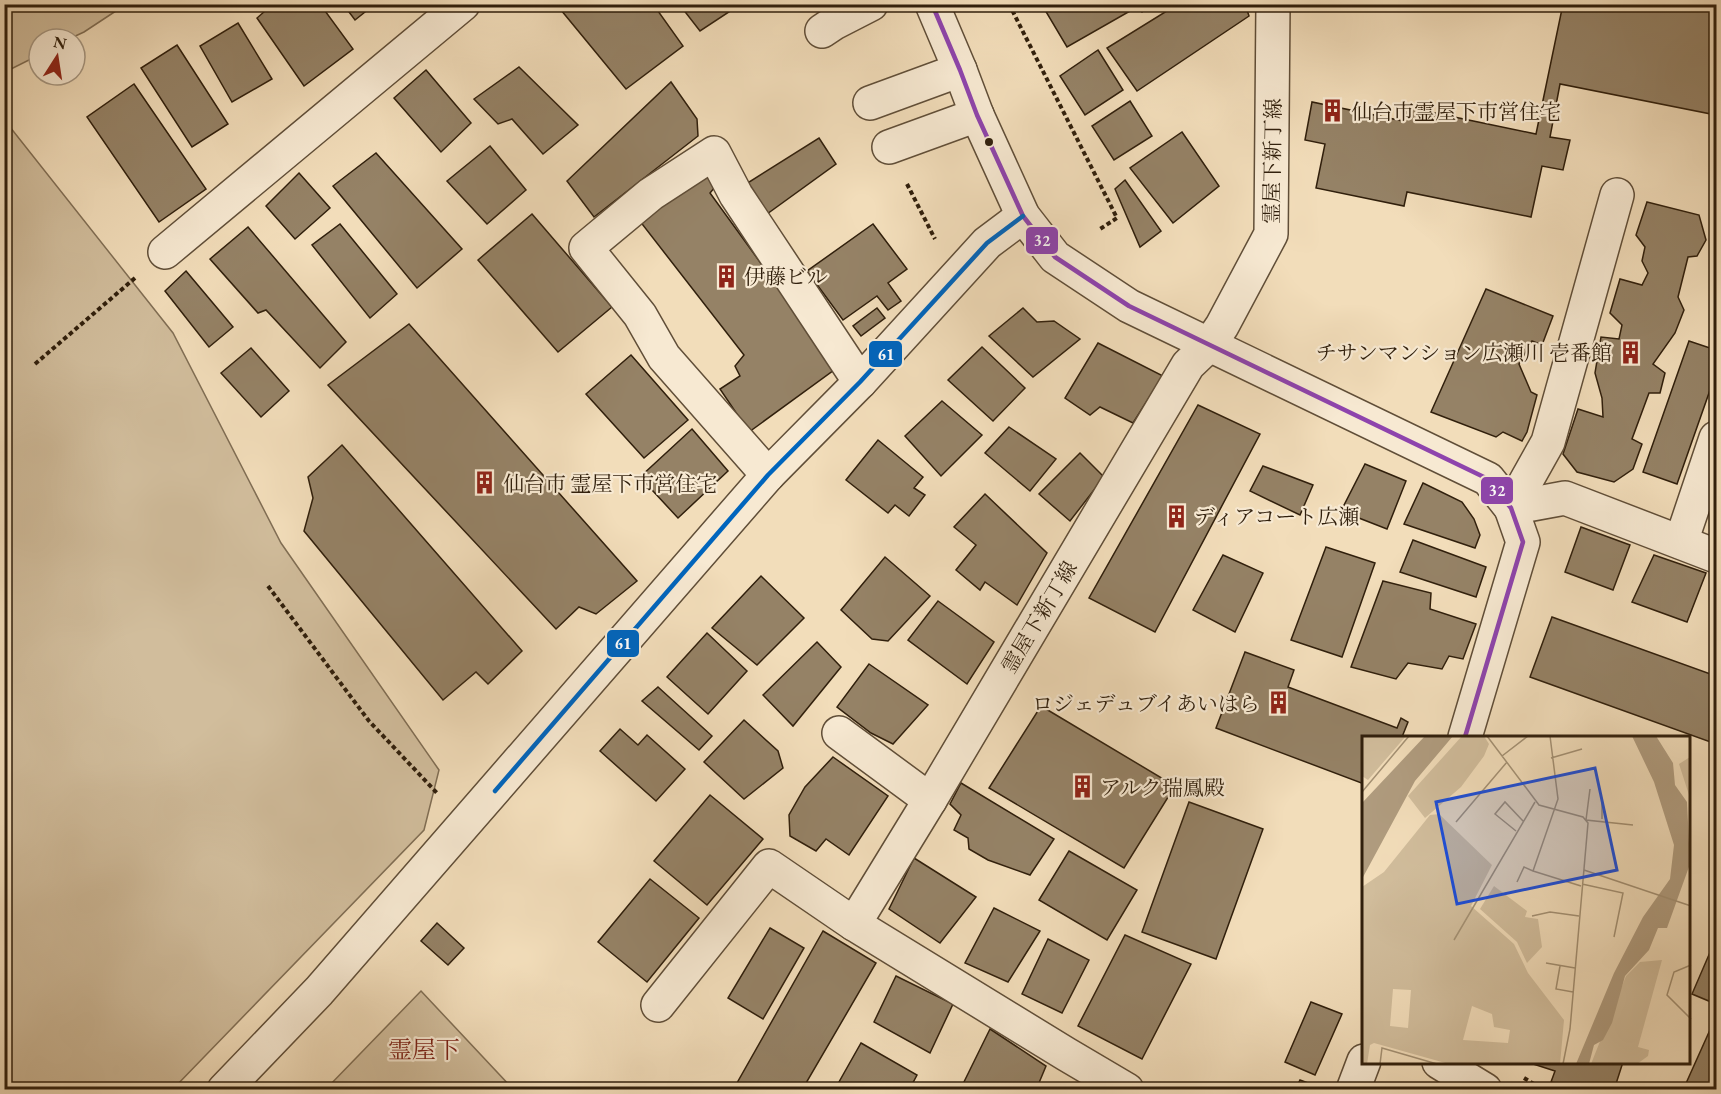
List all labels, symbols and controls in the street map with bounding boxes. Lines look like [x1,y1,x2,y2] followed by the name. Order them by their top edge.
[27,27,87,87] north arrow
[51,31,69,54] text: N
[1257,98,1287,224] street label: 霊屋下新丁線
[1320,98,1346,124] building icon: 仙台市霊屋下市営住宅
[1351,98,1561,125] place label: 仙台市霊屋下市営住宅
[983,136,995,148] unlabelled marker
[1025,226,1059,255] line badge: 32
[1034,230,1051,251] text: 32
[713,263,739,289] building icon: 伊藤ビル
[744,263,828,290] place label: 伊藤ビル
[1316,339,1612,366] place label: チサンマンション広瀬川 壱番館
[1617,339,1643,365] building icon: チサンマンション広瀬川 壱番館
[868,340,903,368] line badge: 61
[878,344,894,365] text: 61
[472,470,498,496] building icon: 仙台市 霊屋下市営住宅
[503,470,717,497] place label: 仙台市 霊屋下市営住宅
[1480,476,1514,505] line badge: 32
[1489,480,1506,501] text: 32
[1163,503,1189,529] building icon: ディアコート広瀬
[1194,503,1359,530] place label: ディアコート広瀬
[995,556,1083,678] street label: 霊屋下新丁線
[606,629,640,658] line badge: 61
[615,633,631,654] text: 61
[1032,690,1260,717] place label: ロジェデュブイあいはら
[1265,690,1291,716] building icon: ロジェデュブイあいはら
[1362,736,1691,1064] inset map
[1069,774,1095,800] building icon: アルク瑞鳳殿
[1100,774,1225,801] place label: アルク瑞鳳殿
[388,1034,460,1065] district label: 霊屋下

